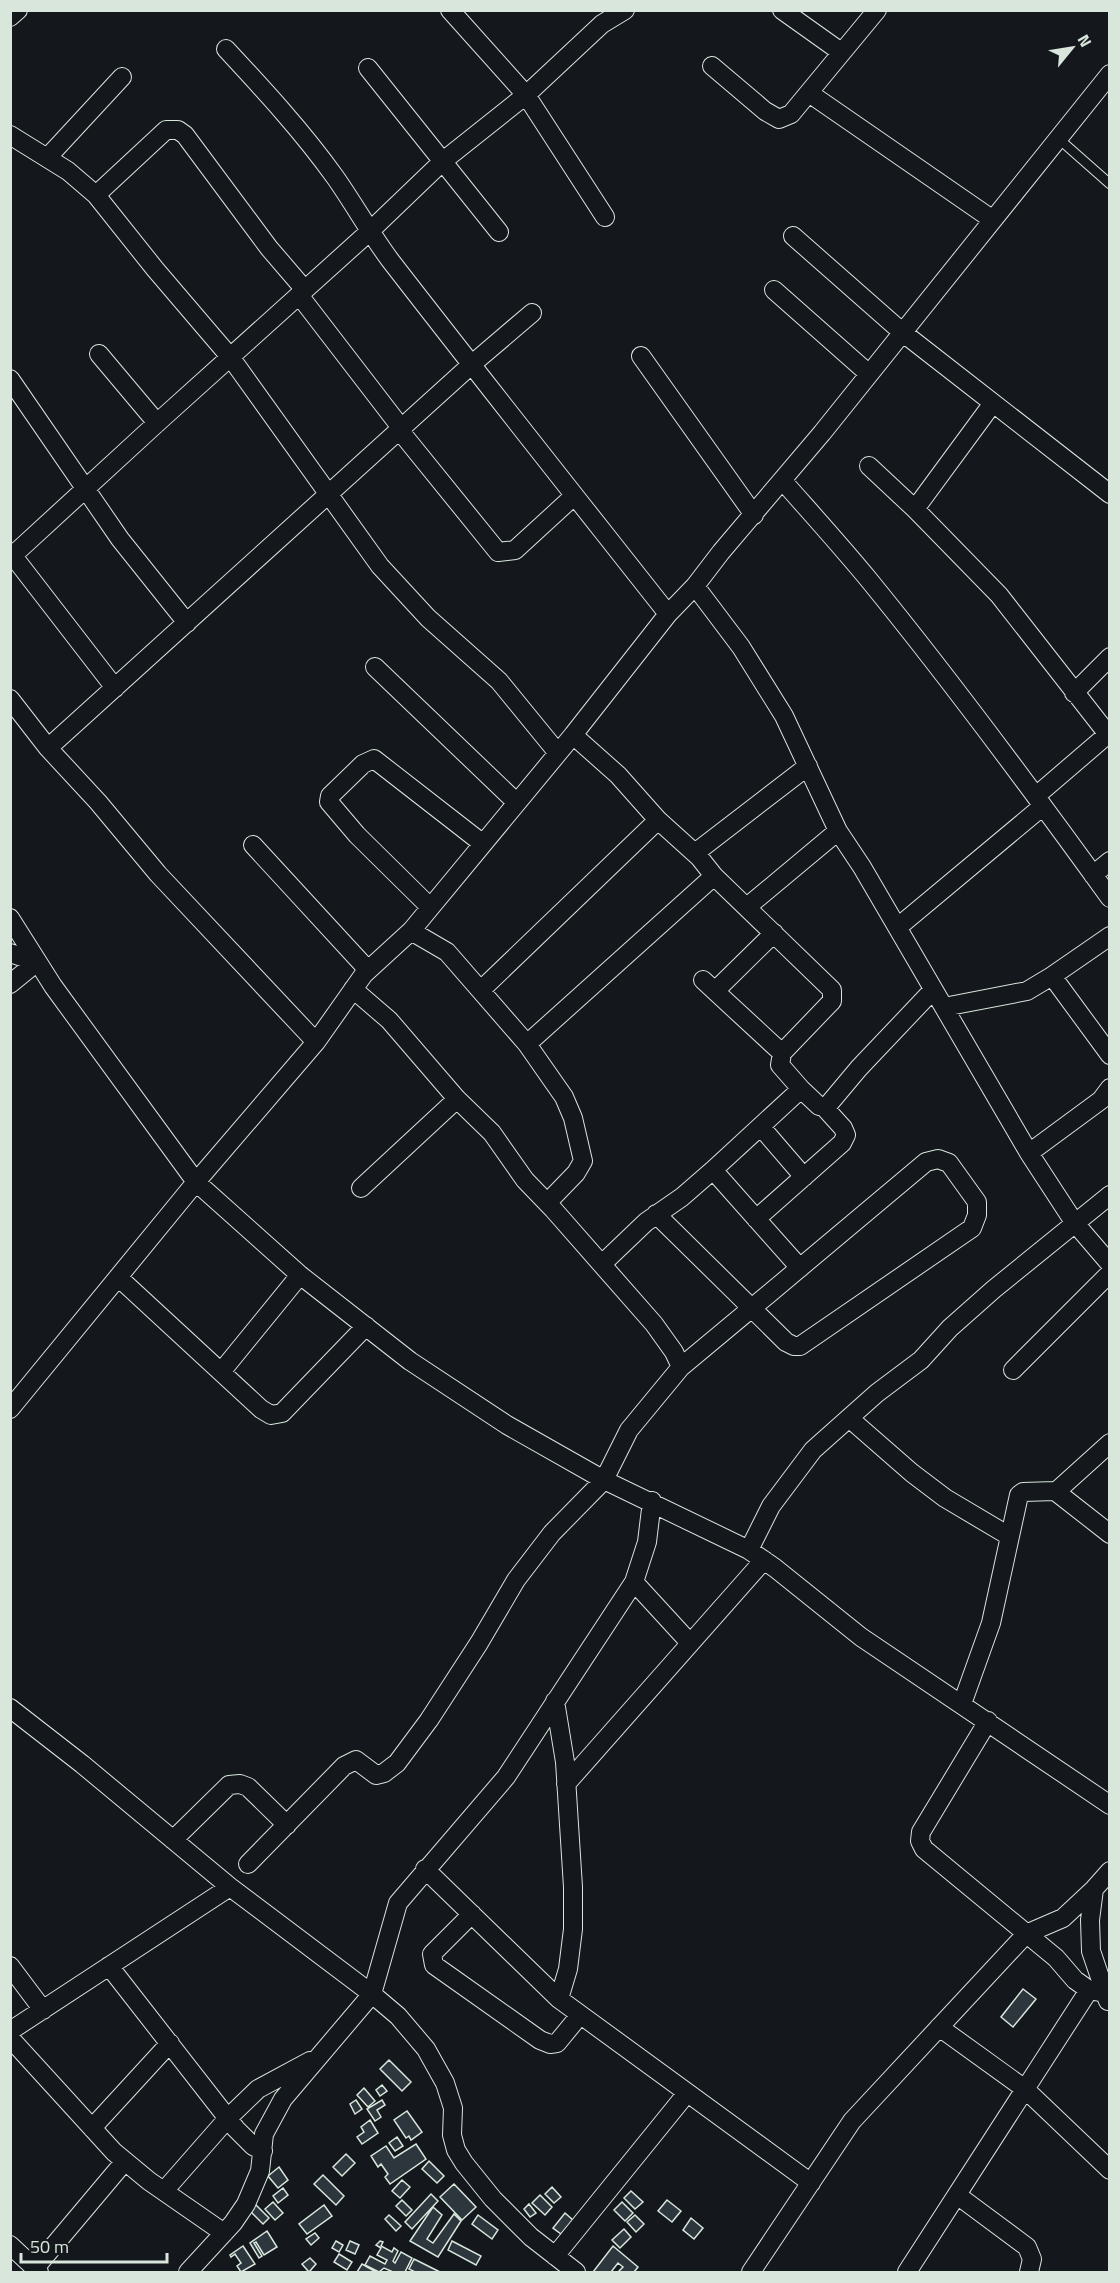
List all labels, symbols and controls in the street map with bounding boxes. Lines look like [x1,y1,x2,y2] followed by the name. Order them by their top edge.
[1042,18,1102,78] north arrow
[1072,30,1098,51] text: N
[21,2226,166,2264] scale bar
[30,2233,69,2260] text: 50 m

